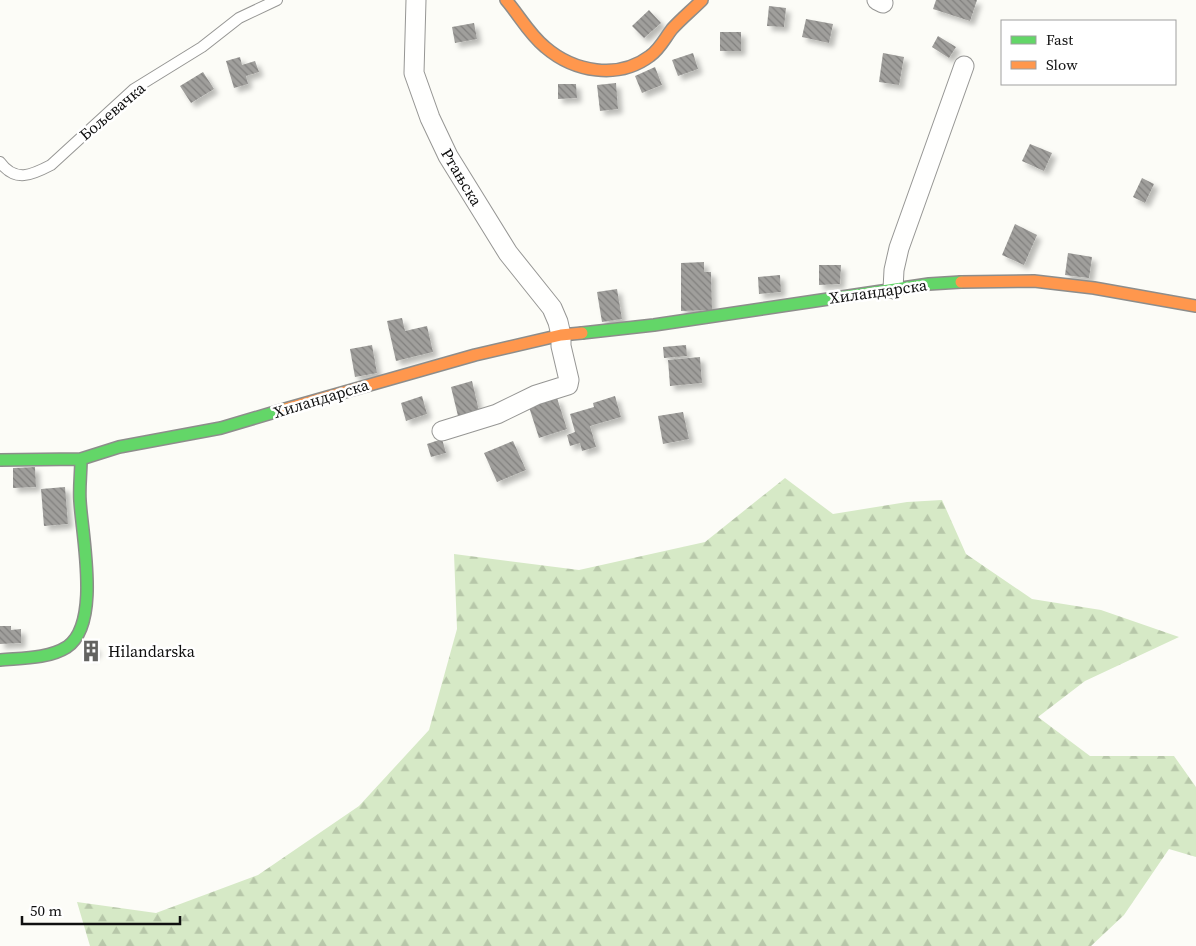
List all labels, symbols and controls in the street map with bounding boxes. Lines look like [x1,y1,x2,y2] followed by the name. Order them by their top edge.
[1001,20,1176,85] legend
[1046,29,1073,50] text: Fast
[1046,54,1078,75] text: Slow
[74,76,150,145] street label: Бољевачка
[436,144,488,211] street label: Ртањска
[828,273,929,309] street label: Хиландарска
[271,373,372,423] street label: Хиландарска
[78,638,104,664] building icon: Hilandarska
[108,640,196,662] place label: Hilandarska
[22,894,180,926] scale bar
[30,900,62,921] text: 50 m

